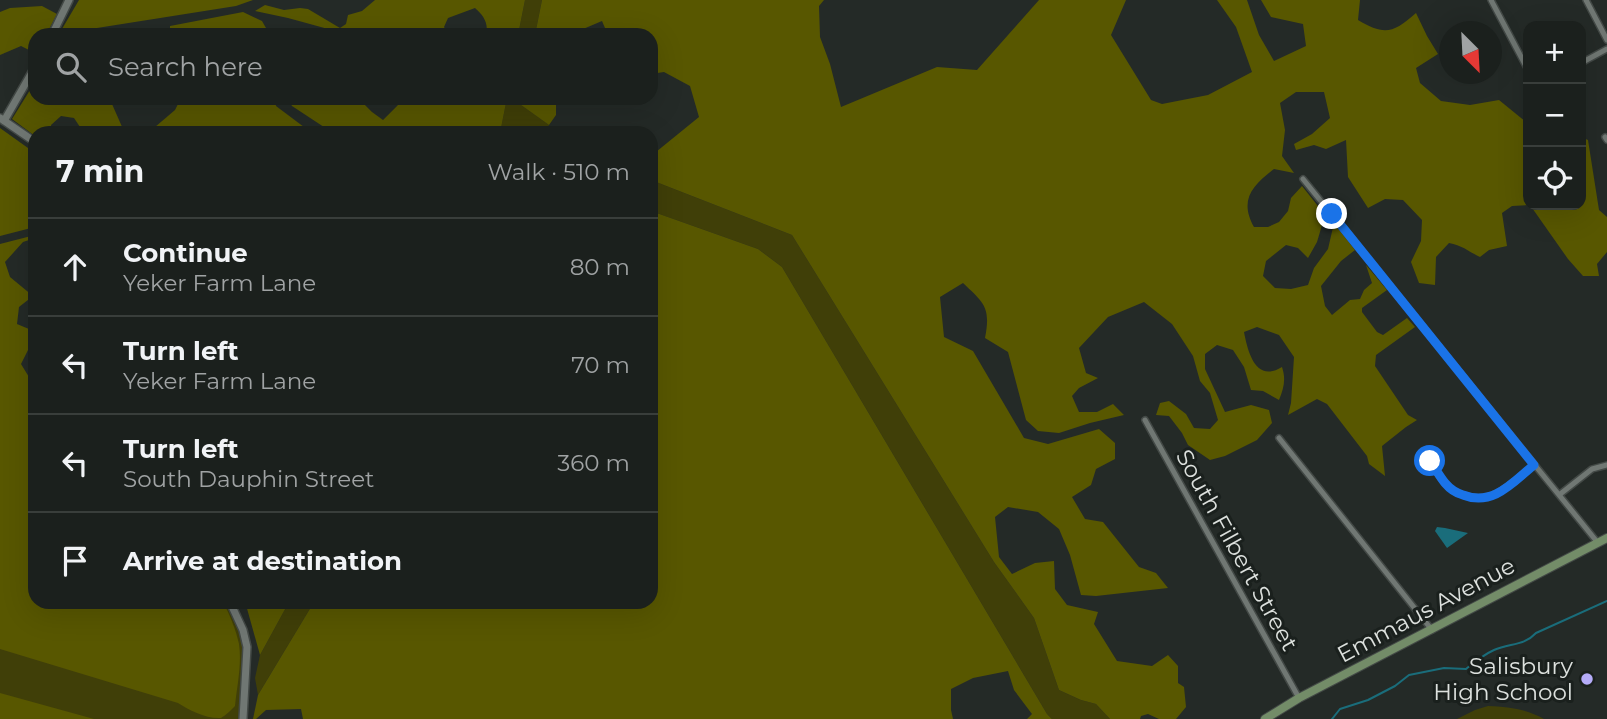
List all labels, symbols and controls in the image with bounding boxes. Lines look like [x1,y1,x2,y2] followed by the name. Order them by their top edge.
[1439,21,1502,84] north arrow
[1523,21,1586,210] map controls
[1523,21,1586,84] button: +
[28,28,658,105] search box
[52,48,90,86] icon: search
[108,51,263,83] text: Search here
[1523,84,1586,147] button: −
[1523,147,1586,210] button: locate
[56,153,144,190] text: 7 min
[487,158,630,186] text: Walk · 510 m
[1316,198,1347,229] route end
[123,237,248,269] text: Continue
[56,248,94,286] icon: ahead
[570,253,630,281] text: 80 m
[123,269,316,297] text: Yeker Farm Lane
[123,335,239,367] text: Turn left
[56,346,94,384] icon: left
[571,351,630,379] text: 70 m
[123,367,316,395] text: Yeker Farm Lane
[123,433,239,465] text: Turn left
[56,444,94,482] icon: left
[1170,444,1304,656] street label: South Filbert Street
[1414,445,1445,476] route start
[557,449,630,477] text: 360 m
[123,465,374,493] text: South Dauphin Street
[56,542,94,580] icon: arrive
[123,545,402,577] text: Arrive at destination
[1332,551,1520,669] street label: Emmaus Avenue
[1433,652,1574,706] place label: Salisbury High School
[1579,671,1595,687] marker: Salisbury High School

